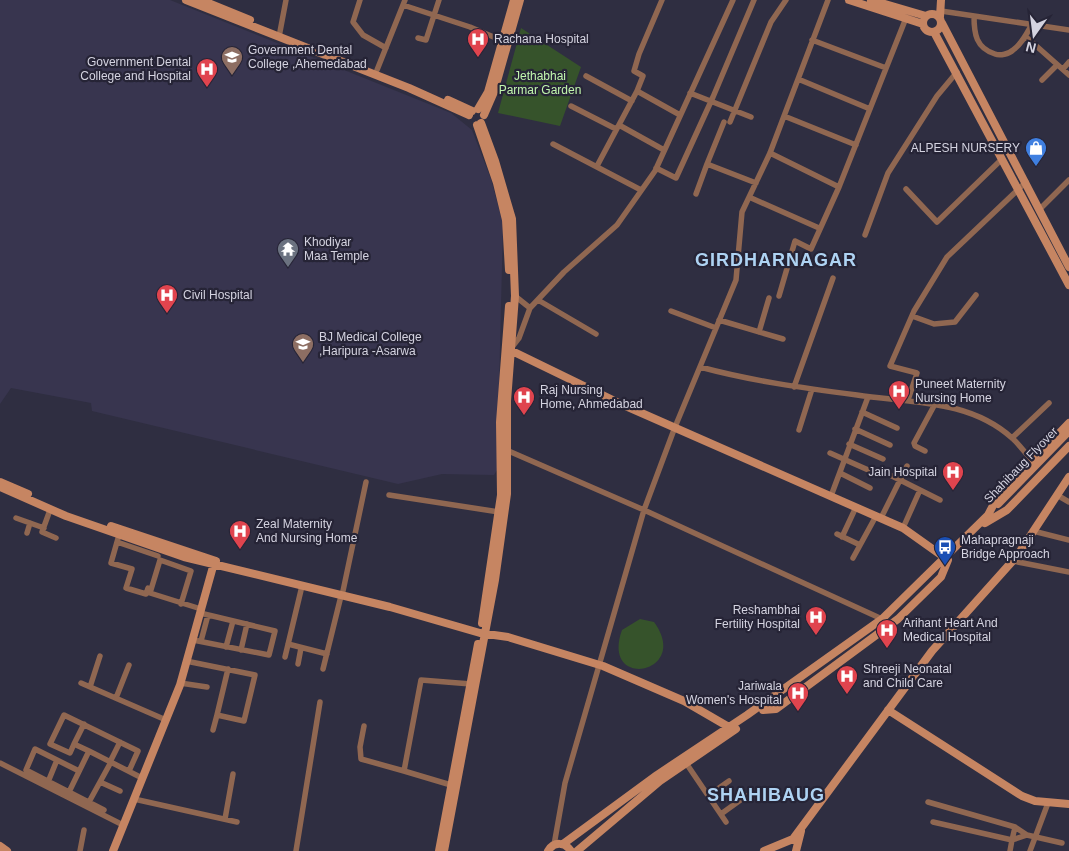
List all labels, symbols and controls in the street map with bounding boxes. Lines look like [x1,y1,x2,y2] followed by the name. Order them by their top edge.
[1009,10,1059,60] north arrow
[466,27,490,58] hospital icon: Rachana Hospital
[494,32,589,46] place label: Rachana Hospital
[1024,39,1038,57] text: N
[248,43,367,71] place label: Government Dental College ,Ahemedabad
[220,45,244,76] school or university icon: Government Dental College ,Ahemedabad
[80,55,191,83] place label: Government Dental College and Hospital
[195,57,219,88] hospital icon: Government Dental College and Hospital
[499,69,581,97] park label: Jethabhai Parmar Garden
[1024,136,1048,167] shop icon: ALPESH NURSERY
[911,141,1020,155] place label: ALPESH NURSERY
[304,235,369,263] place label: Khodiyar Maa Temple
[276,237,300,268] temple icon: Khodiyar Maa Temple
[695,250,857,270] district label: GIRDHARNAGAR
[155,283,179,314] hospital icon: Civil Hospital
[183,288,252,302] place label: Civil Hospital
[319,330,422,358] place label: BJ Medical College ,Haripura -Asarwa
[291,332,315,363] school or university icon: BJ Medical College ,Haripura -Asarwa
[915,377,1006,405] place label: Puneet Maternity Nursing Home
[887,379,911,410] hospital icon: Puneet Maternity Nursing Home
[540,383,643,411] place label: Raj Nursing Home, Ahmedabad
[512,385,536,416] hospital icon: Raj Nursing Home, Ahmedabad
[981,424,1061,506] street label: Shahibaug Flyover
[941,460,965,491] hospital icon: Jain Hospital
[868,465,937,479] place label: Jain Hospital
[256,517,358,545] place label: Zeal Maternity And Nursing Home
[228,519,252,550] hospital icon: Zeal Maternity And Nursing Home
[961,533,1050,561] place label: Mahapragnaji Bridge Approach
[933,535,957,566] bus stop icon: Mahapragnaji Bridge Approach
[715,603,800,631] place label: Reshambhai Fertility Hospital
[804,605,828,636] hospital icon: Reshambhai Fertility Hospital
[903,616,998,644] place label: Arihant Heart And Medical Hospital
[875,618,899,649] hospital icon: Arihant Heart And Medical Hospital
[863,662,952,690] place label: Shreeji Neonatal and Child Care
[835,664,859,695] hospital icon: Shreeji Neonatal and Child Care
[686,679,782,707] place label: Jariwala Women's Hospital
[786,681,810,712] hospital icon: Jariwala Women's Hospital
[707,785,825,805] district label: SHAHIBAUG

